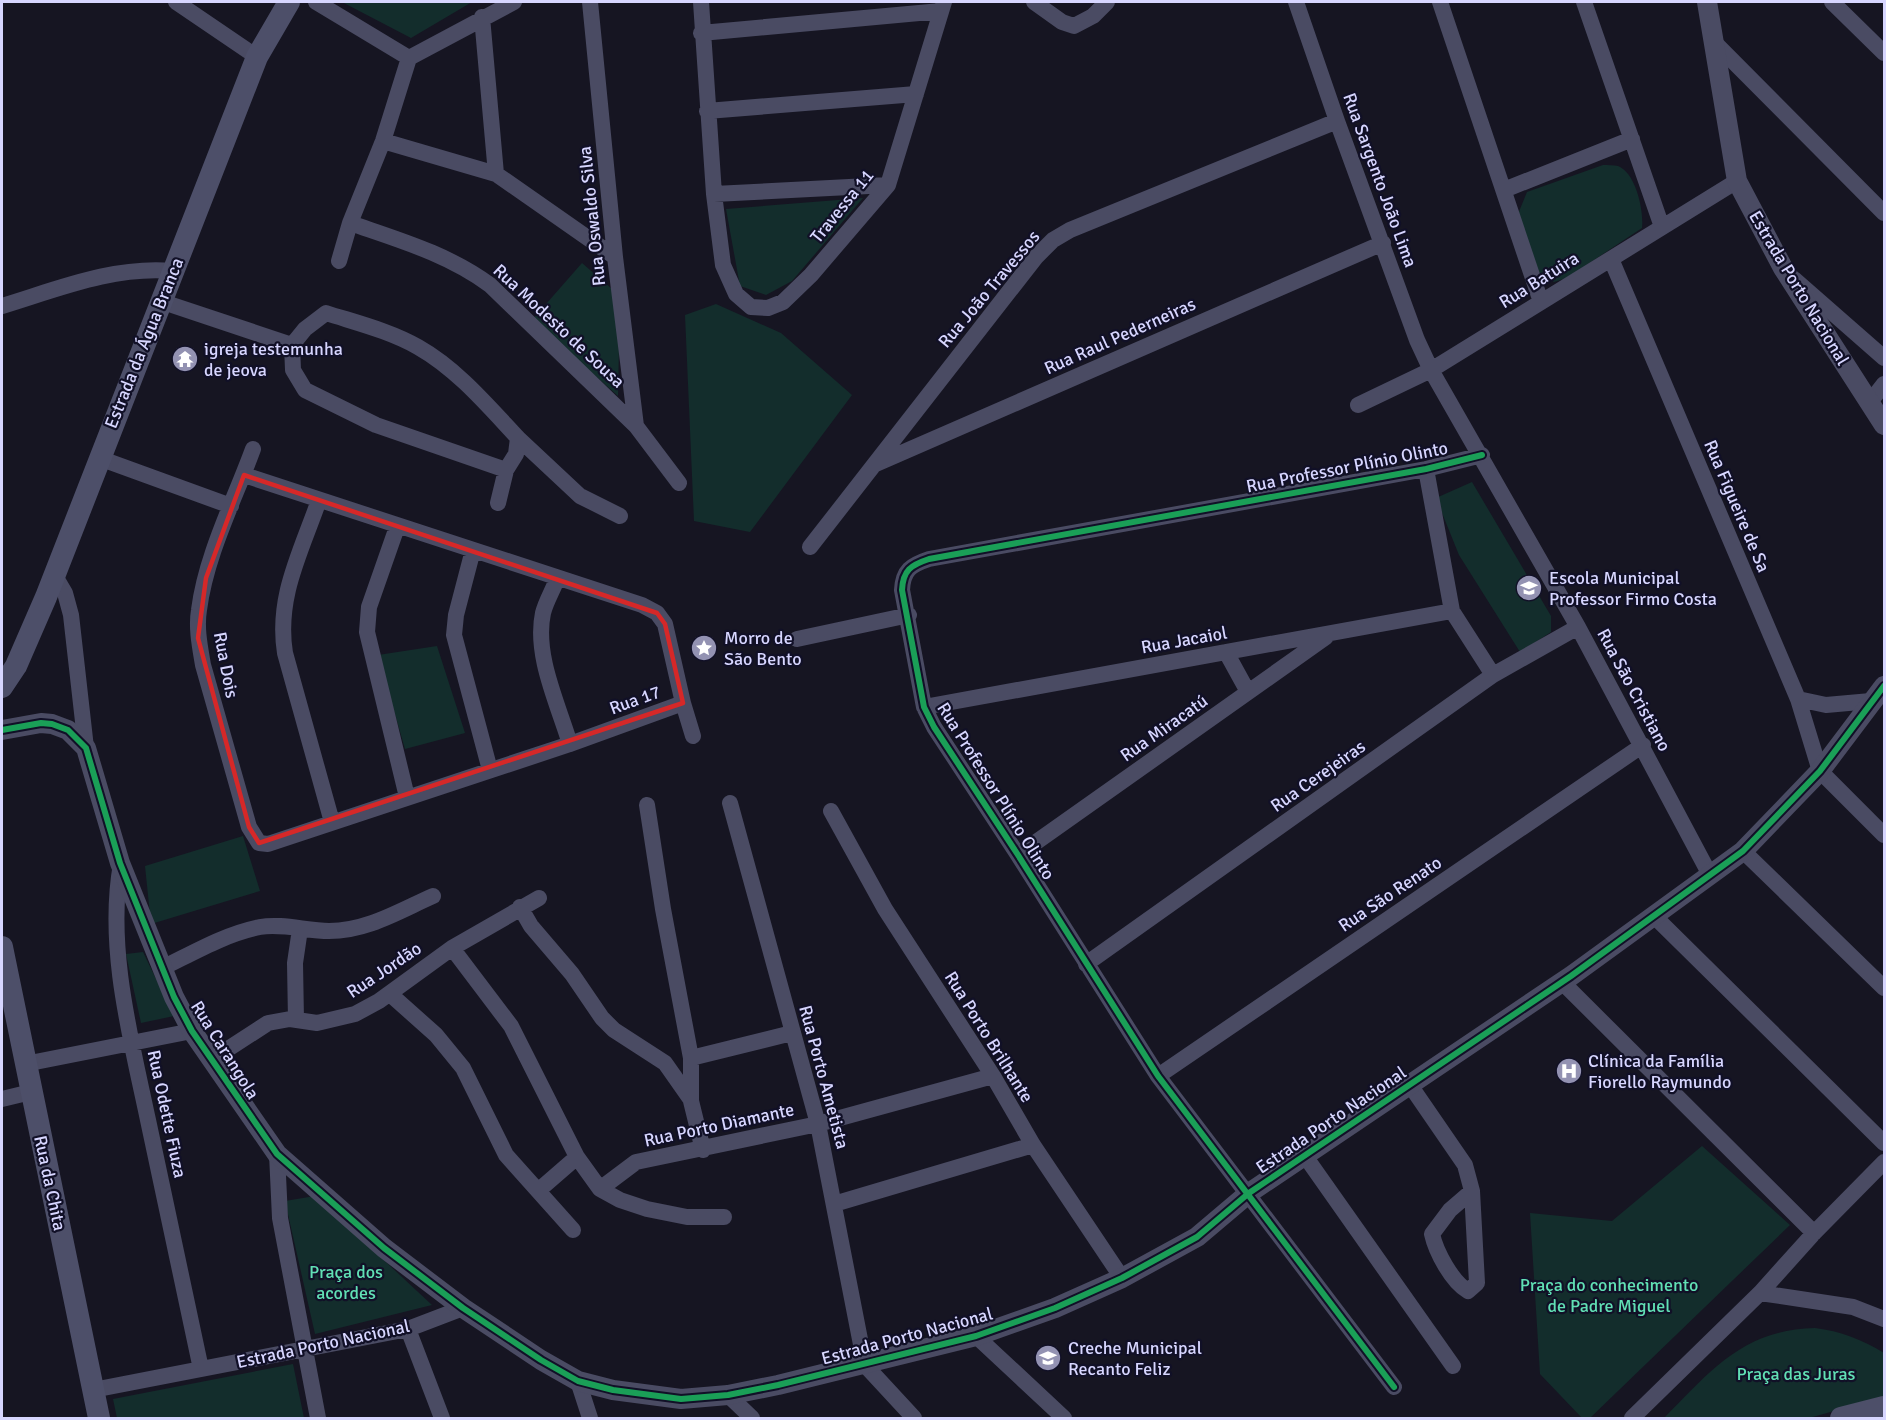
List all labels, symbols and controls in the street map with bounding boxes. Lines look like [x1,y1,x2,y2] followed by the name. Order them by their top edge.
[1338,90,1422,270] street label: Rua Sargento João Lima
[574,145,610,287] street label: Rua Oswaldo Silva
[806,165,878,247] street label: Travessa 11
[1744,207,1854,369] street label: Estrada Porto Nacional
[934,226,1045,352] street label: Rua João Travessos
[1495,247,1583,313] street label: Rua Batuira
[100,254,188,432] street label: Estrada da Água Branca
[489,259,629,393] street label: Rua Modesto de Sousa
[1041,293,1199,379] street label: Rua Raul Pederneiras
[204,338,343,381] place label: igreja testemunha de jeova
[170,344,200,374] temple icon: igreja testemunha de jeova
[1699,436,1775,576] street label: Rua Figueire de Sa
[1244,437,1450,497] street label: Rua Professor Plínio Olinto
[1549,567,1717,610] place label: Escola Municipal Professor Firmo Costa
[1514,573,1544,603] school or university icon: Escola Municipal Professor Firmo Costa
[1139,622,1229,658] street label: Rua Jacaiol
[1592,625,1676,755] street label: Rua São Cristiano
[724,627,802,670] place label: Morro de São Bento
[209,630,243,700] street label: Rua Dois
[689,633,719,663] place icon: Morro de São Bento
[606,681,664,719] street label: Rua 17
[1116,690,1212,766] street label: Rua Miracatú
[932,698,1060,884] street label: Rua Professor Plínio Olinto
[1266,735,1370,817] street label: Rua Cerejeiras
[1334,851,1446,937] street label: Rua São Renato
[343,937,425,1003] street label: Rua Jordão
[940,967,1038,1107] street label: Rua Porto Brilhante
[186,997,264,1103] street label: Rua Carangola
[794,1003,854,1151] street label: Rua Porto Ametista
[143,1048,191,1180] street label: Rua Odette Fiuza
[1588,1050,1731,1093] place label: Clínica da Família Fiorello Raymundo
[1554,1056,1584,1086] hospital icon: Clínica da Família Fiorello Raymundo
[1252,1062,1410,1178] street label: Estrada Porto Nacional
[642,1098,796,1152] street label: Rua Porto Diamante
[29,1133,71,1233] street label: Rua da Chita
[309,1261,383,1304] park label: Praça dos acordes
[1520,1274,1698,1317] park label: Praça do conhecimento de Padre Miguel
[819,1303,995,1369] street label: Estrada Porto Nacional
[234,1315,412,1373] street label: Estrada Porto Nacional
[1068,1337,1202,1380] place label: Creche Municipal Recanto Feliz
[1033,1343,1063,1373] school or university icon: Creche Municipal Recanto Feliz
[1737,1363,1856,1385] park label: Praça das Juras

